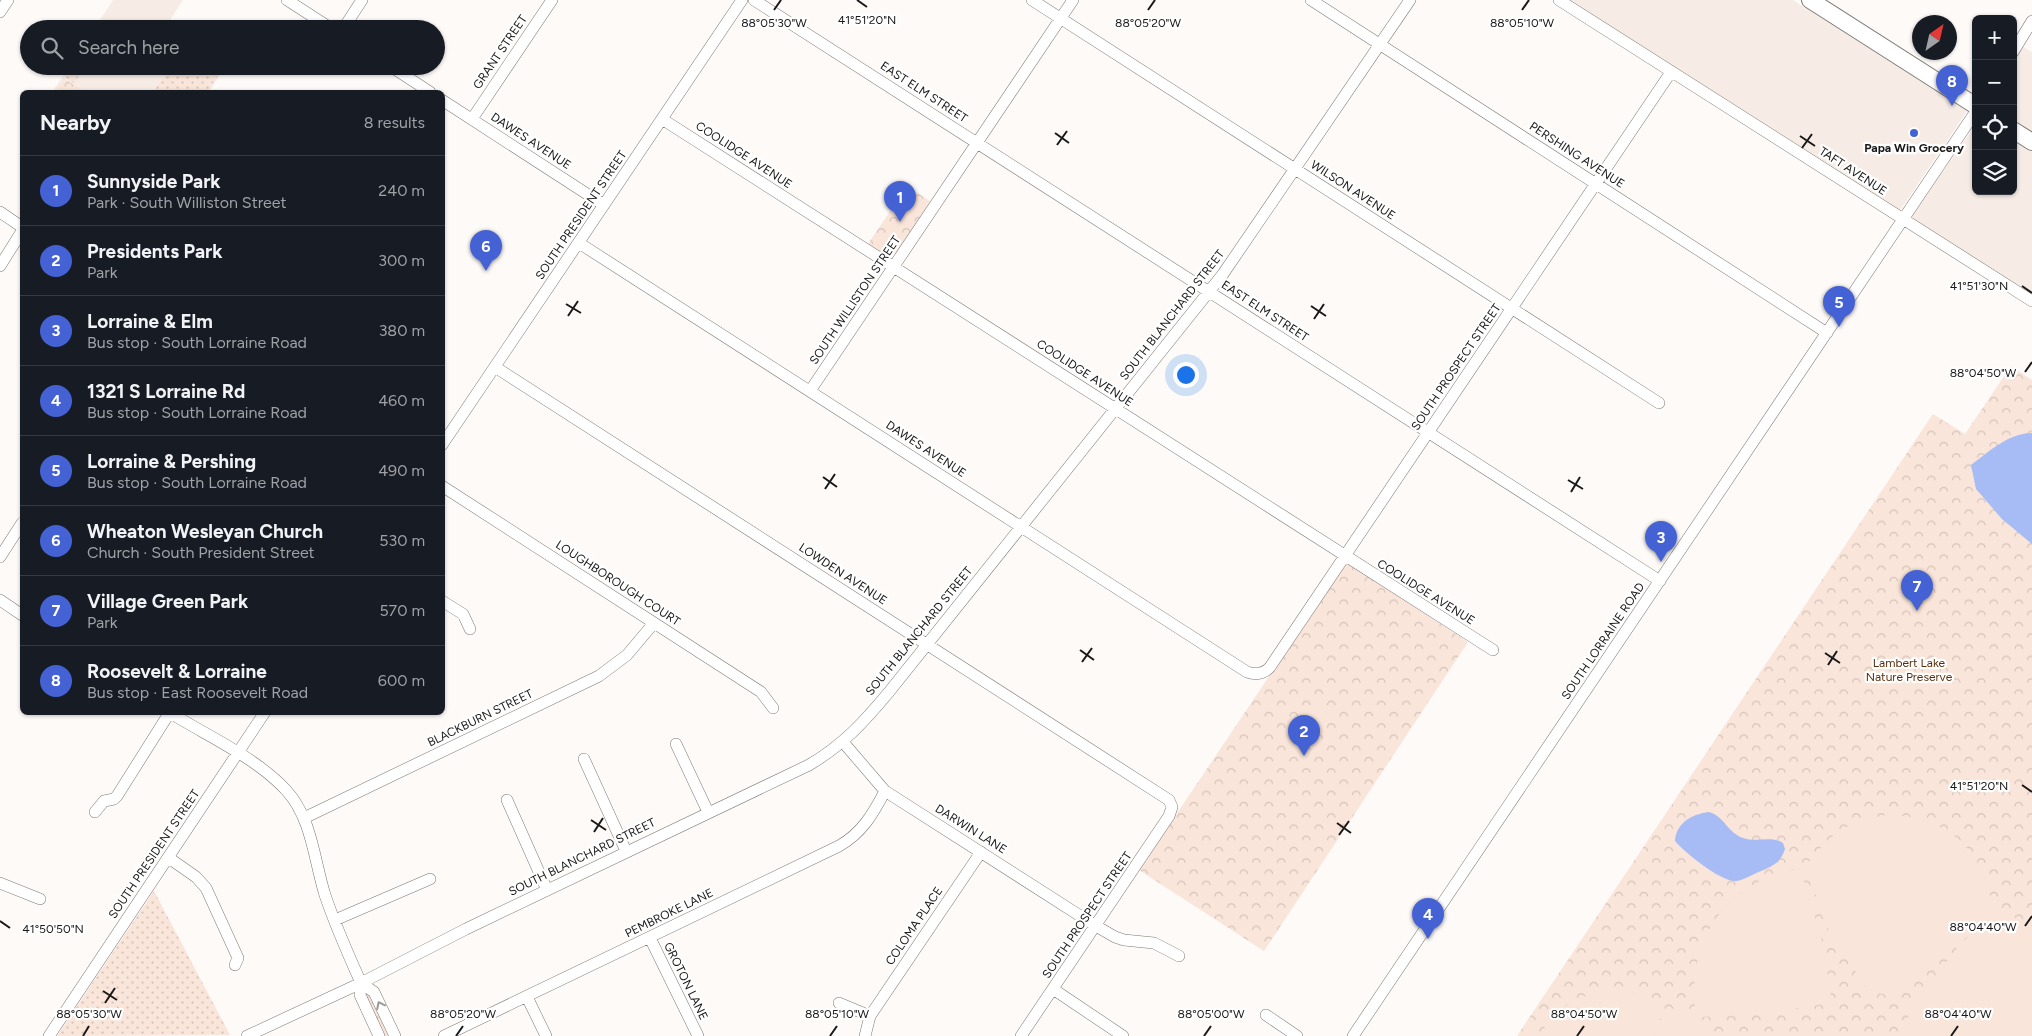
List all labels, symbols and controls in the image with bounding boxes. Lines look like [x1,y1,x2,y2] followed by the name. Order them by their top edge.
[470,12,530,92] street label: GRANT STREET
[838,13,896,27] text: 41°51'20"N
[1912,15,1957,60] north arrow
[1972,15,2017,195] map controls
[1972,15,2017,60] button: +
[741,16,807,30] text: 88°05'30"W
[1115,16,1181,30] text: 88°05'20"W
[1490,16,1555,30] text: 88°05'10"W
[20,20,445,75] search box
[38,34,66,62] icon: search
[78,36,180,59] text: Search here
[878,59,970,126] street label: EAST ELM STREET
[1972,60,2017,105] button: −
[1936,65,1968,106] pin: 8
[1972,105,2017,150] button: locate
[40,110,111,135] text: Nearby
[488,110,574,172] street label: DAWES AVENUE
[364,113,425,132] text: 8 results
[693,119,795,191] street label: COOLIDGE AVENUE
[1527,119,1627,191] street label: PERSHING AVENUE
[1908,127,1920,139] marker: Papa Win Grocery
[1864,141,1964,155] place label: Papa Win Grocery
[1817,144,1889,198] street label: TAFT AVENUE
[533,148,630,282] street label: SOUTH PRESIDENT STREET
[1972,150,2017,195] button: layers
[1308,157,1398,223] street label: WILSON AVENUE
[87,170,221,193] text: Sunnyside Park
[53,181,59,200] text: 1
[378,181,425,200] text: 240 m
[884,181,916,222] pin: 1
[87,193,287,212] text: Park · South Williston Street
[470,230,502,271] pin: 6
[807,233,904,367] street label: SOUTH WILLISTON STREET
[87,240,222,263] text: Presidents Park
[1117,247,1227,383] street label: SOUTH BLANCHARD STREET
[51,251,61,270] text: 2
[378,251,425,270] text: 300 m
[87,263,117,282] text: Park
[1219,278,1311,345] street label: EAST ELM STREET
[1950,279,2008,293] text: 41°51'30"N
[1823,286,1855,327] pin: 5
[1408,301,1504,433] street label: SOUTH PROSPECT STREET
[87,310,213,333] text: Lorraine & Elm
[52,321,60,340] text: 3
[379,321,425,340] text: 380 m
[87,333,307,352] text: Bus stop · South Lorraine Road
[1034,337,1136,409] street label: COOLIDGE AVENUE
[1173,362,1199,388] your location
[1950,366,2017,380] text: 88°04'50"W
[87,380,245,403] text: 1321 S Lorraine Rd
[51,391,61,410] text: 4
[378,391,425,410] text: 460 m
[87,403,307,422] text: Bus stop · South Lorraine Road
[883,418,969,480] street label: DAWES AVENUE
[87,450,256,473] text: Lorraine & Pershing
[51,461,61,480] text: 5
[378,461,425,480] text: 490 m
[87,473,307,492] text: Bus stop · South Lorraine Road
[87,520,323,543] text: Wheaton Wesleyan Church
[1645,521,1677,562] pin: 3
[51,531,61,550] text: 6
[379,531,425,550] text: 530 m
[553,537,683,629] street label: LOUGHBOROUGH COURT
[796,540,890,608] street label: LOWDEN AVENUE
[87,543,315,562] text: Church · South President Street
[1375,556,1477,628] street label: COOLIDGE AVENUE
[863,564,975,698] street label: SOUTH BLANCHARD STREET
[1901,570,1933,611] pin: 7
[1559,580,1647,702] street label: SOUTH LORRAINE ROAD
[87,590,248,613] text: Village Green Park
[52,601,60,620] text: 7
[379,601,425,620] text: 570 m
[87,613,117,632] text: Park
[1866,656,1953,684] park label: Lambert Lake Nature Preserve
[87,660,267,683] text: Roosevelt & Lorraine
[51,671,61,690] text: 8
[378,671,425,690] text: 600 m
[87,683,308,702] text: Bus stop · East Roosevelt Road
[425,686,535,750] street label: BLACKBURN STREET
[1288,715,1320,756] pin: 2
[1950,779,2008,793] text: 41°51'20"N
[106,787,203,921] street label: SOUTH PRESIDENT STREET
[933,801,1009,857] street label: DARWIN LANE
[506,815,658,899] street label: SOUTH BLANCHARD STREET
[1039,849,1135,981] street label: SOUTH PROSPECT STREET
[883,884,945,968] street label: COLOMA PLACE
[623,886,715,940] street label: PEMBROKE LANE
[1412,898,1444,939] pin: 4
[1949,920,2017,934] text: 88°04'40"W
[22,922,84,936] text: 41°50'50"N
[661,940,711,1022] street label: GROTON LANE
[376,1001,386,1010] one-way arrow
[56,1007,122,1021] text: 88°05'30"W
[430,1007,496,1021] text: 88°05'20"W
[805,1007,870,1021] text: 88°05'10"W
[1178,1007,1245,1021] text: 88°05'00"W
[1551,1007,1618,1021] text: 88°04'50"W
[1924,1007,1992,1021] text: 88°04'40"W

